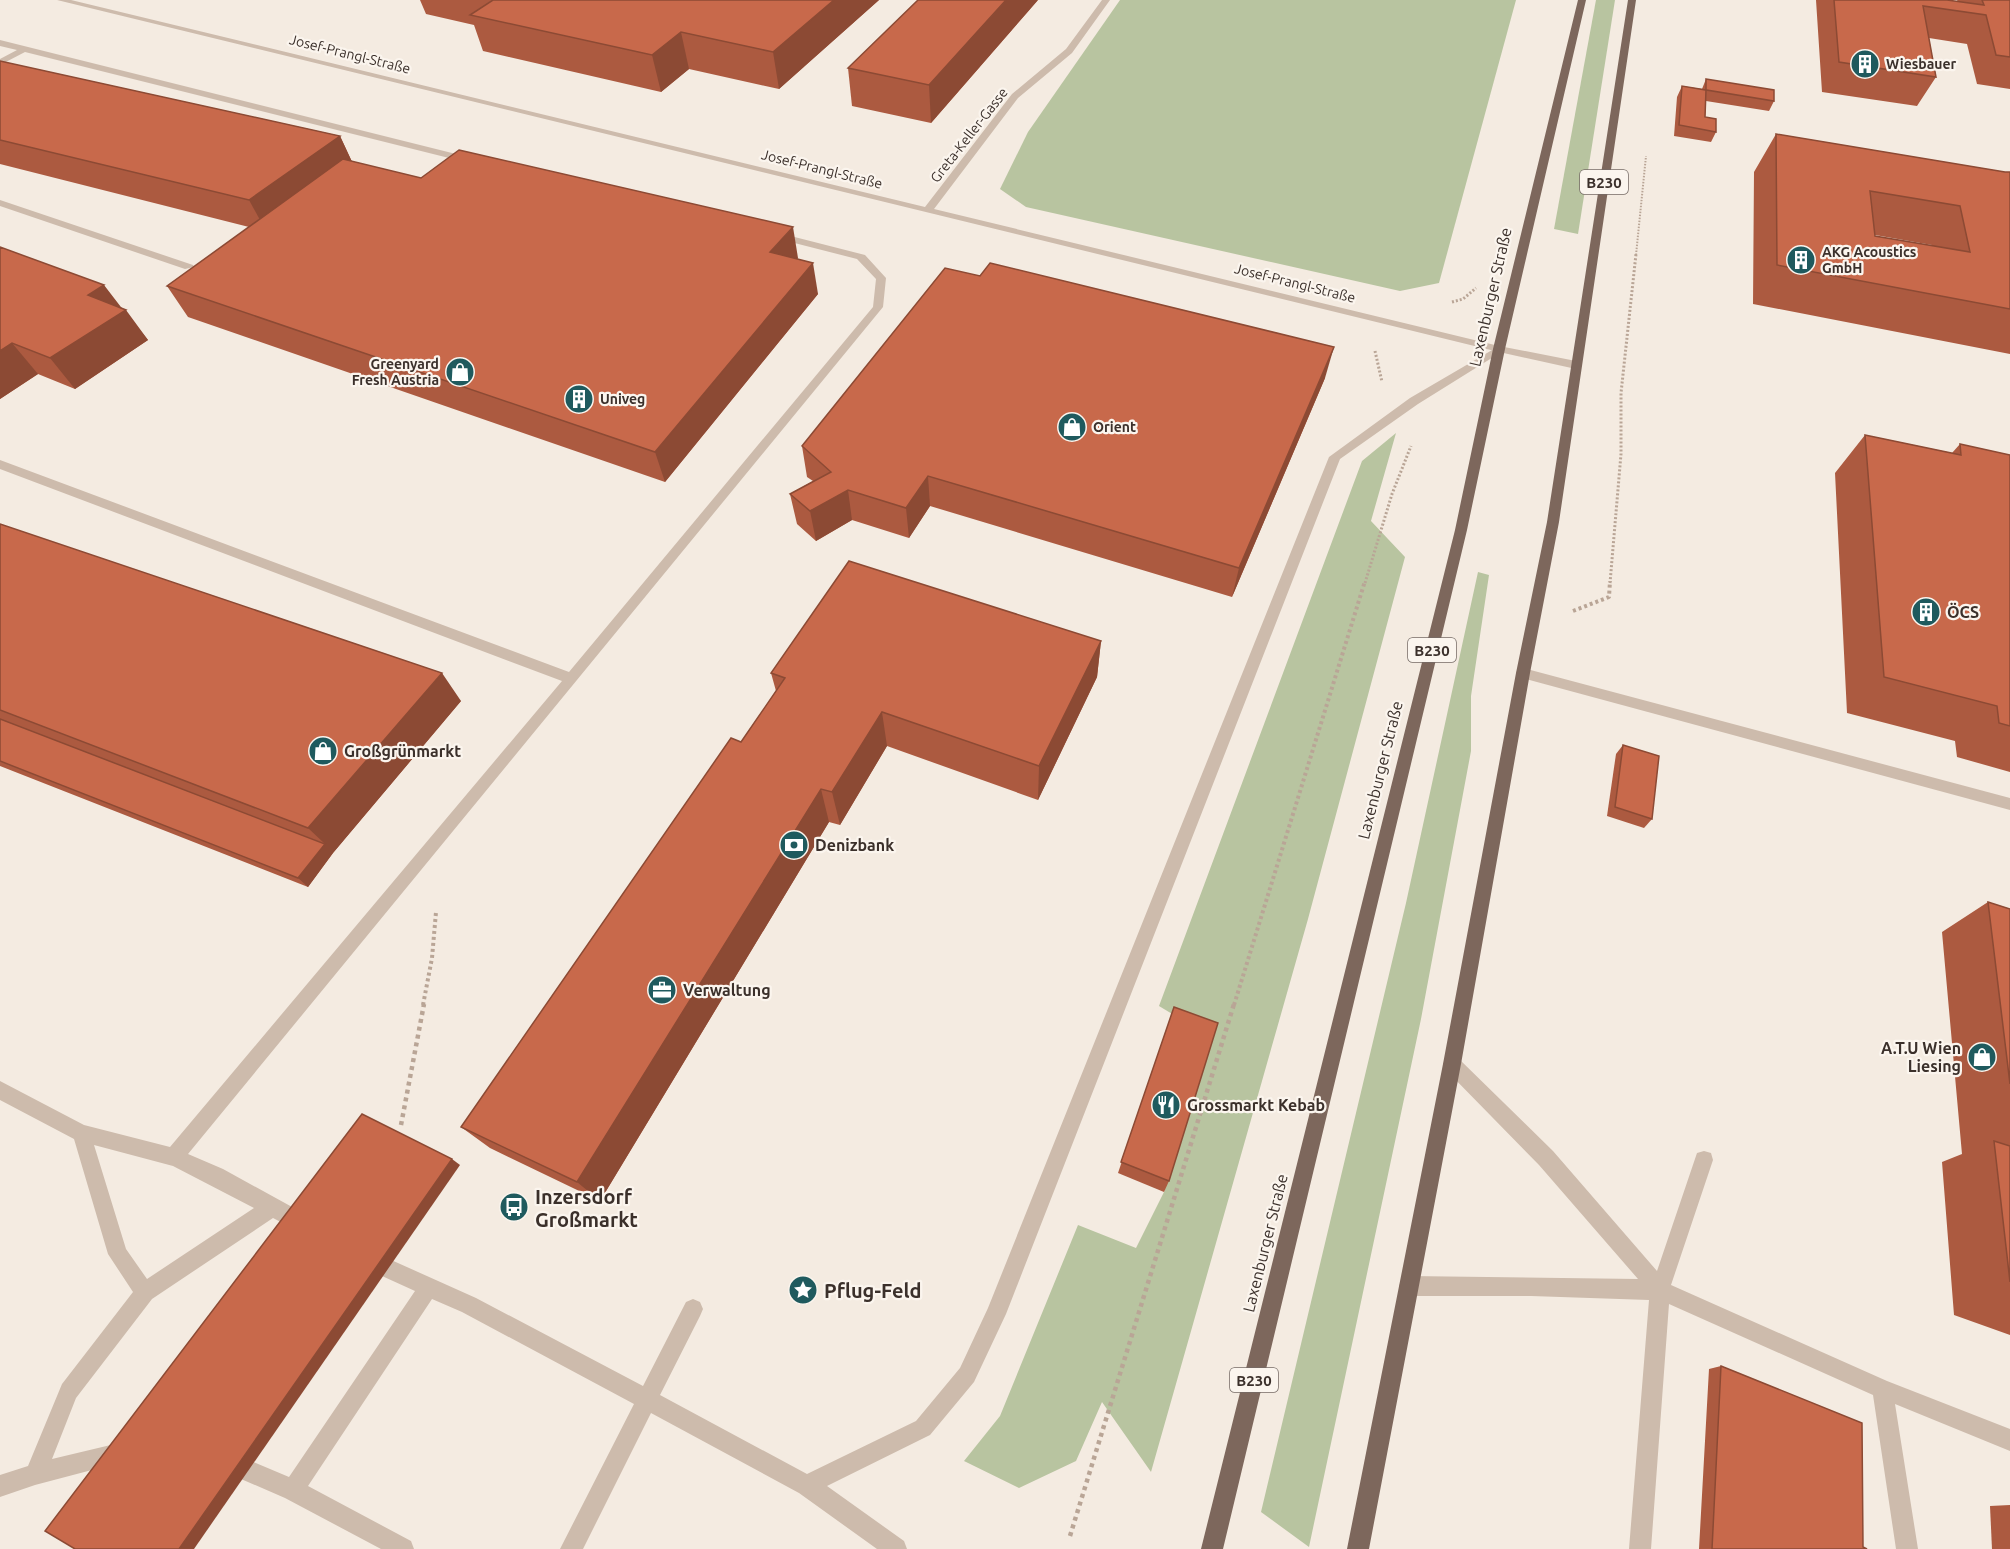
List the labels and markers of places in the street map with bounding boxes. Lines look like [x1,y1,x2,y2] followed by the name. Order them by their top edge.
[1849,48,1881,80] building icon: Wiesbauer
[1886,56,1957,72] place label: Wiesbauer
[1785,244,1817,276] building icon: AKG Acoustics GmbH
[1822,244,1917,276] place label: AKG Acoustics GmbH
[352,356,439,388] place label: Greenyard Fresh Austria
[444,356,476,388] shop icon: Greenyard Fresh Austria
[563,383,595,415] building icon: Univeg
[600,391,645,407] place label: Univeg
[1056,411,1088,443] shop icon: Orient
[1093,419,1136,435] place label: Orient
[1910,596,1942,628] building icon: ÖCS
[1947,602,1979,621] place label: ÖCS
[307,735,339,767] shop icon: Großgrünmarkt
[344,742,461,760] place label: Großgrünmarkt
[778,829,810,861] bank icon: Denizbank
[815,836,894,854] place label: Denizbank
[646,974,678,1006] office icon: Verwaltung
[683,981,771,999] place label: Verwaltung
[1881,1039,1961,1075] place label: A.T.U Wien Liesing
[1966,1041,1998,1073] shop icon: A.T.U Wien Liesing
[1150,1089,1182,1121] restaurant icon: Grossmarkt Kebab
[1187,1096,1325,1114] place label: Grossmarkt Kebab
[535,1185,638,1231] place label: Inzersdorf Großmarkt
[498,1191,530,1223] bus stop icon: Inzersdorf Großmarkt
[787,1274,819,1306] place icon: Pflug-Feld
[824,1279,922,1302] place label: Pflug-Feld

